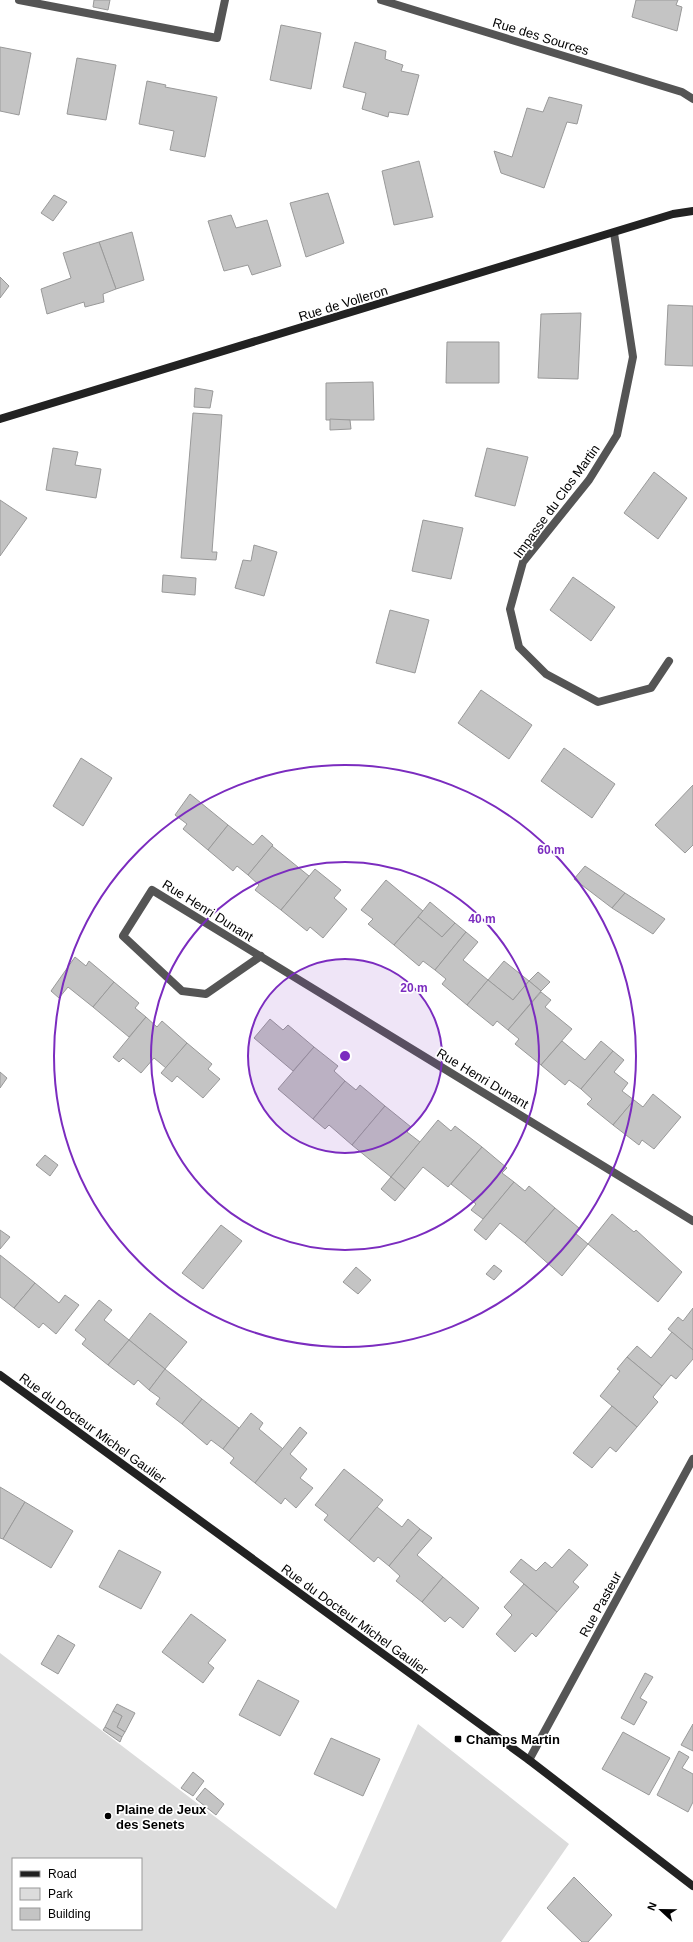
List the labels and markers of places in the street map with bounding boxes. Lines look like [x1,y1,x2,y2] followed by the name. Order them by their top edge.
[338,1049,352,1063] centre of rings
[466,1732,560,1747] place label: Champs Martin
[453,1734,463,1744] marker: Champs Martin
[116,1802,207,1832] place label: Plaine de Jeux des Senets
[103,1811,113,1821] marker: Plaine de Jeux des Senets

